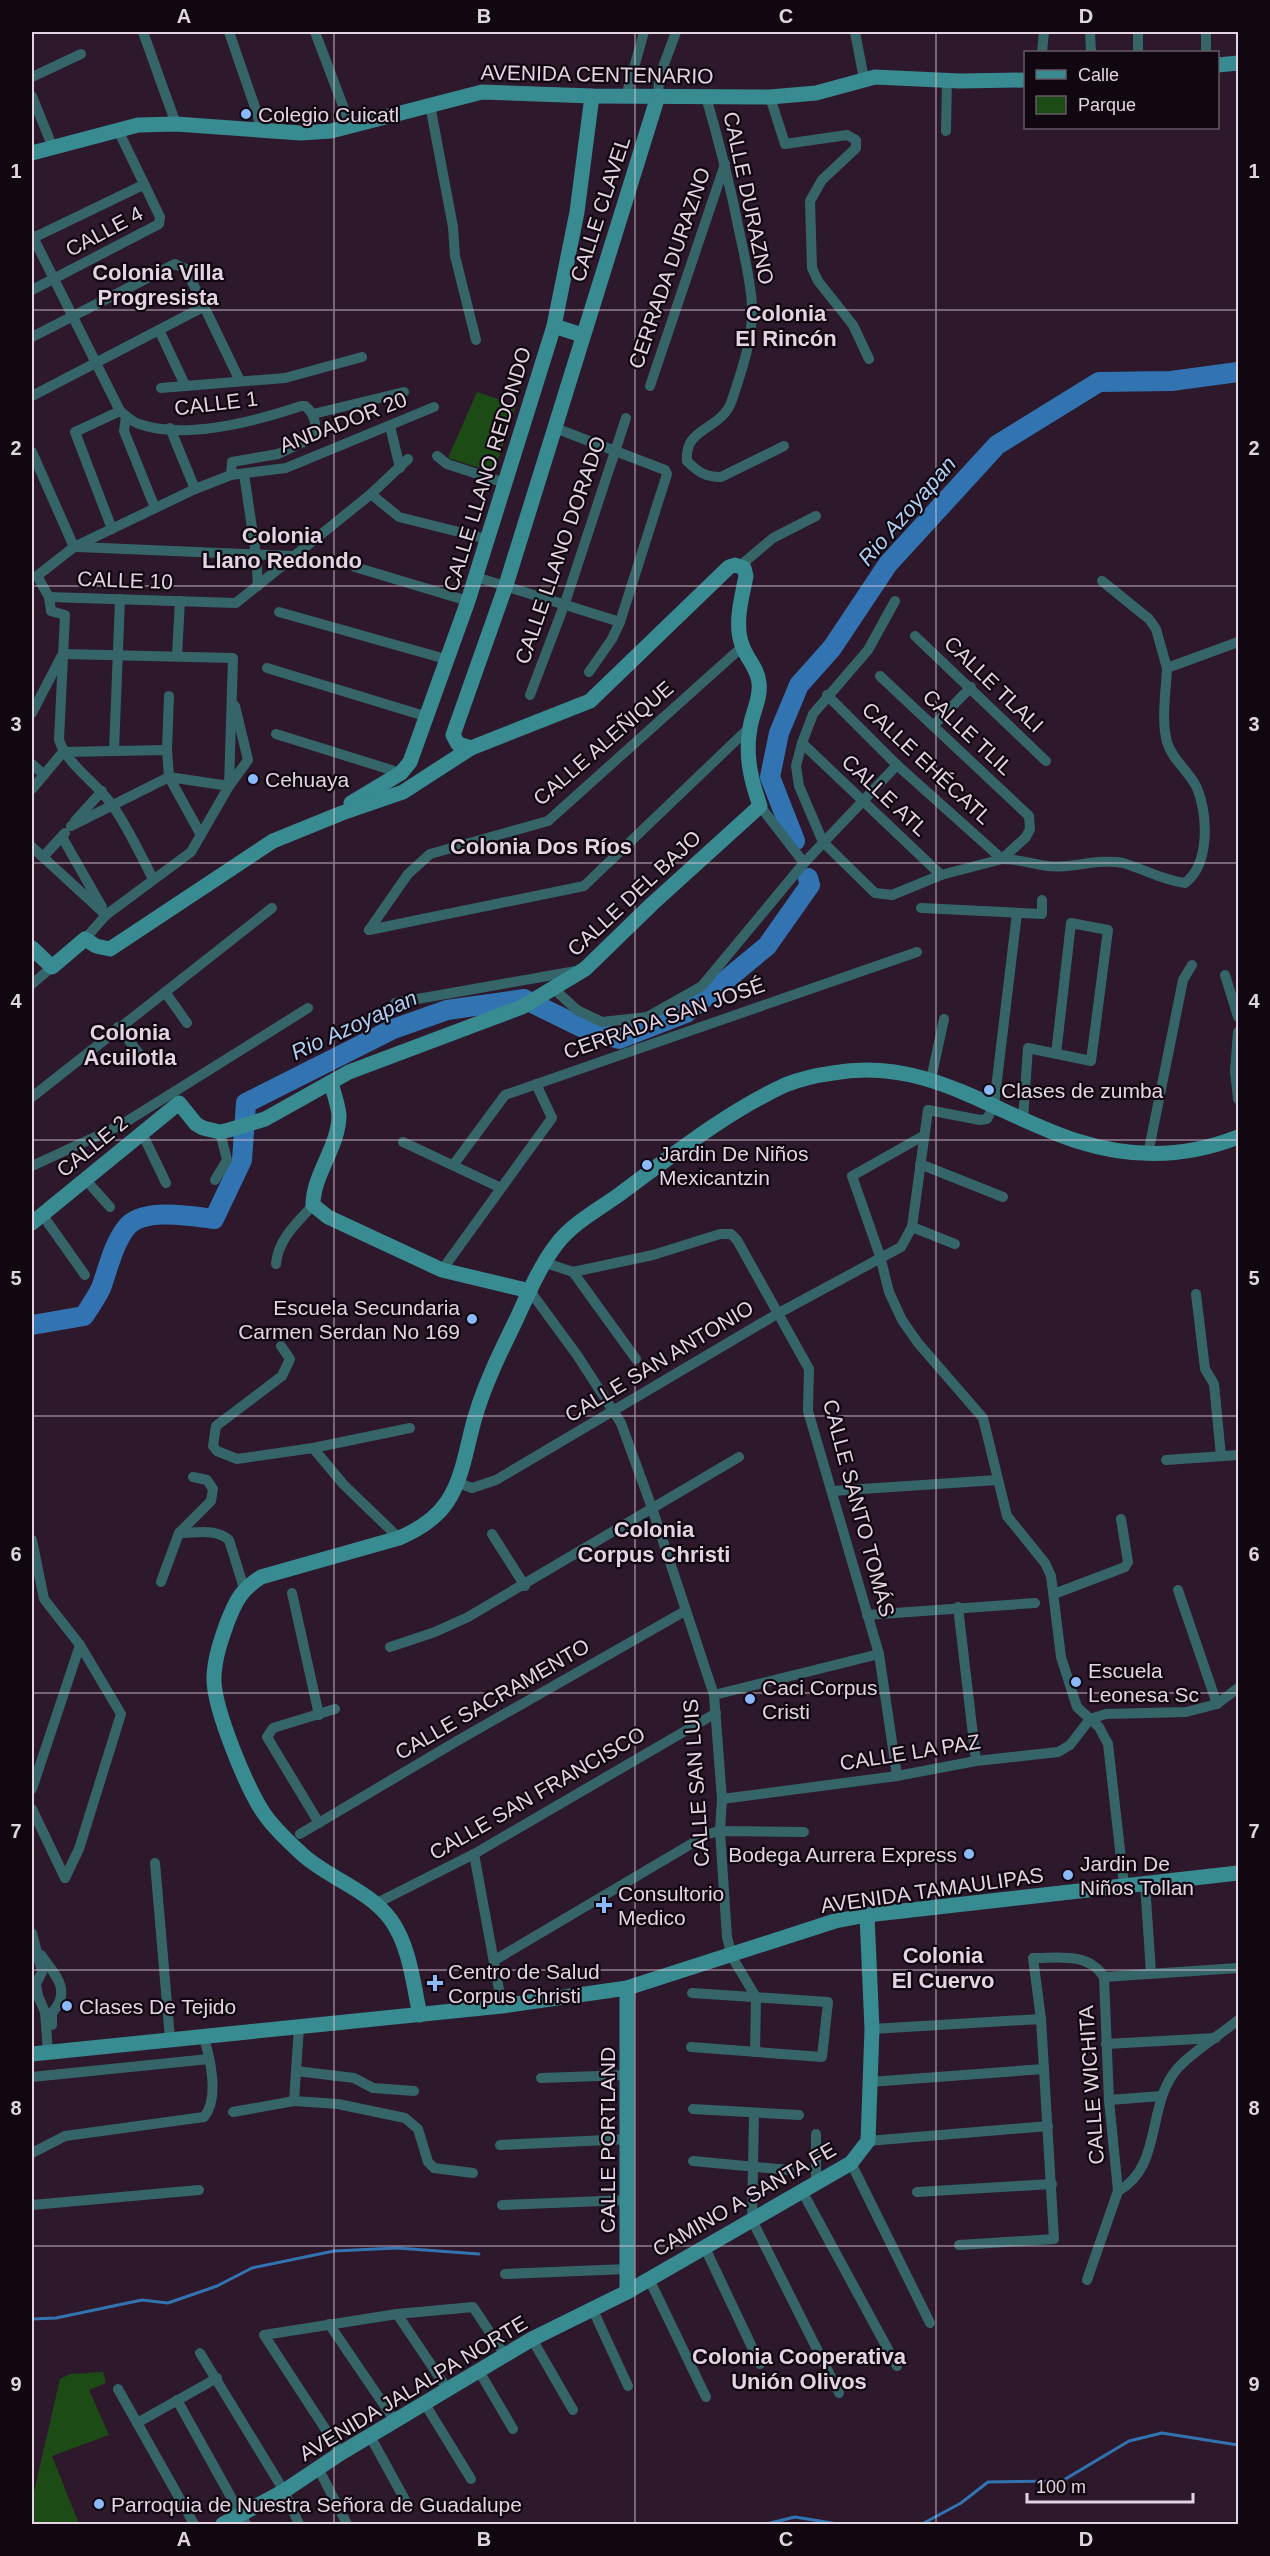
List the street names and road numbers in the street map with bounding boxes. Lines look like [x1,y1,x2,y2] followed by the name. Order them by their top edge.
[480,60,714,88] street label: AVENIDA CENTENARIO
[719,109,779,287] street label: CALLE DURAZNO
[566,133,634,285] street label: CALLE CLAVEL
[624,164,714,372] street label: CERRADA DURAZNO
[61,201,147,261] street label: CALLE 4
[439,344,535,594] street label: CALLE LLANO REDONDO
[173,386,259,420] street label: CALLE 1
[276,387,410,457] street label: ANDADOR 20
[510,433,610,667] street label: CALLE LLANO DORADO
[77,567,173,593] street label: CALLE 10
[940,631,1048,737] street label: CALLE TLALI
[529,676,677,810] street label: CALLE ALEÑIQUE
[918,685,1018,779] street label: CALLE TLIL
[858,697,996,829] street label: CALLE EHÉCATL
[838,750,932,840] street label: CALLE ATL
[563,826,705,960] street label: CALLE DEL BAJO
[560,973,768,1063] street label: CERRADA SAN JOSÉ
[52,1111,132,1181] street label: CALLE 2
[561,1296,757,1426] street label: CALLE SAN ANTONIO
[819,1397,899,1619] street label: CALLE SANTO TOMÁS
[391,1634,593,1764] street label: CALLE SACRAMENTO
[679,1698,713,1868] street label: CALLE SAN LUIS
[425,1722,649,1864] street label: CALLE SAN FRANCISCO
[838,1730,982,1774] street label: CALLE LA PAZ
[819,1863,1045,1917] street label: AVENIDA TAMAULIPAS
[1074,2005,1108,2165] street label: CALLE WICHITA
[596,2047,619,2233] street label: CALLE PORTLAND
[648,2137,840,2261] street label: CAMINO A SANTA FE
[295,2311,531,2465] street label: AVENIDA JALALPA NORTE

